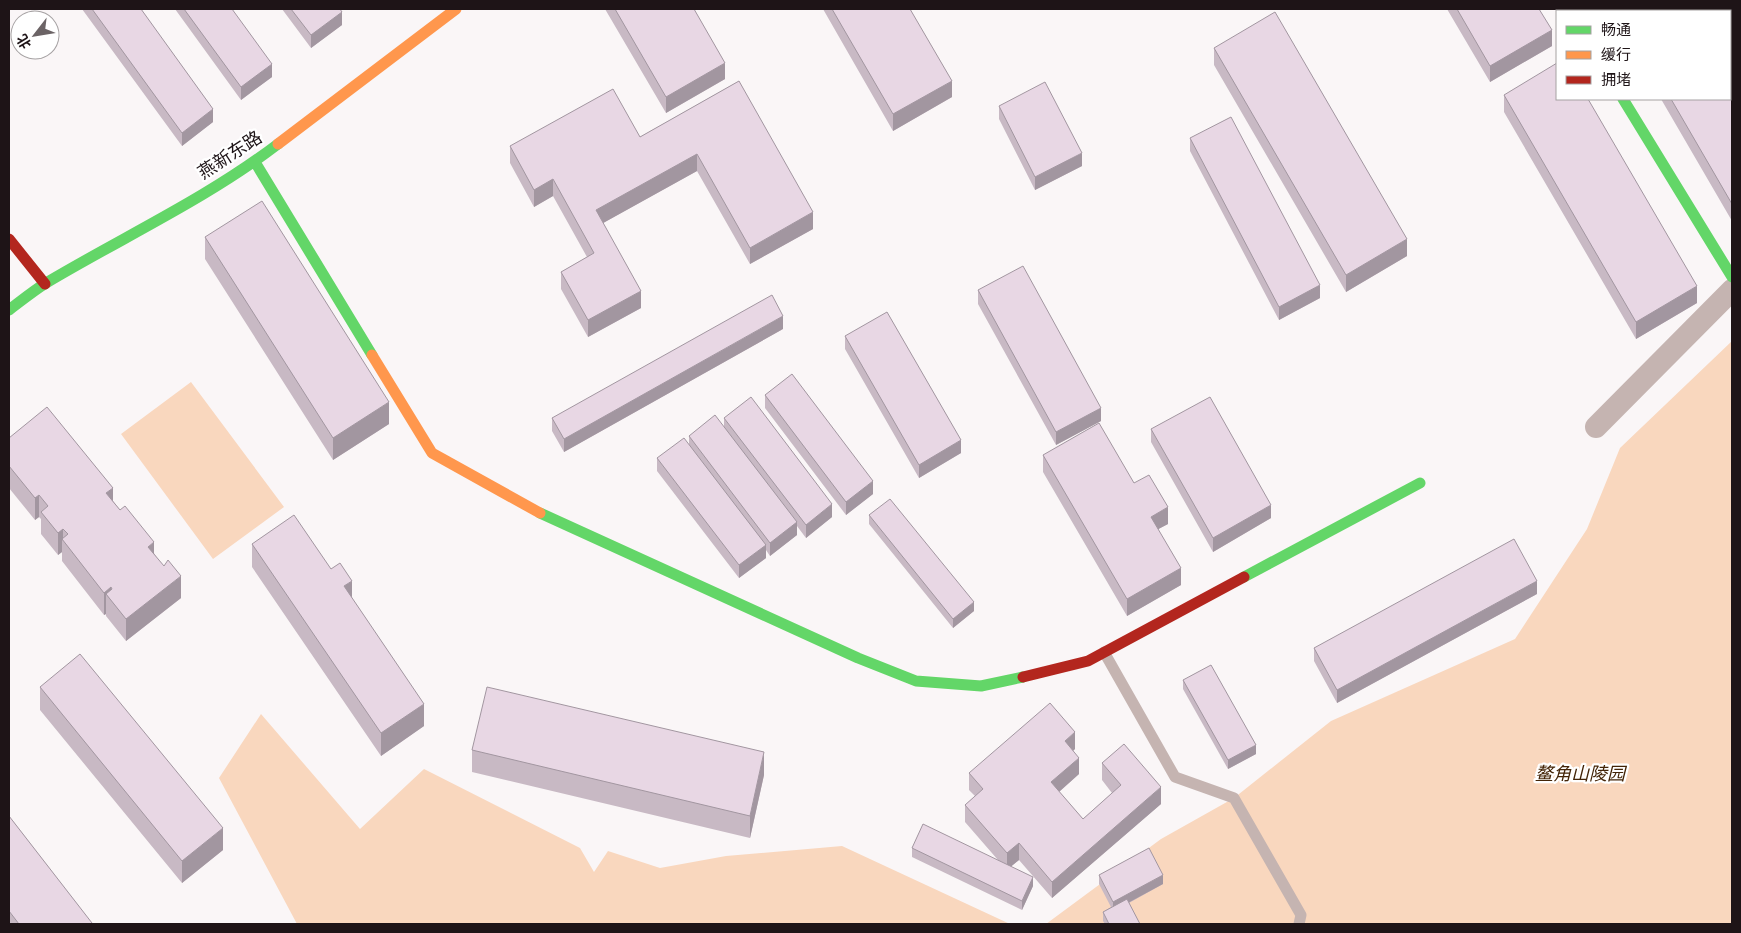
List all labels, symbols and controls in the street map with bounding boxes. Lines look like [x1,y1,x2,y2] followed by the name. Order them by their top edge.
[10,10,60,60] north arrow
[1556,10,1731,100] legend
[1601,19,1631,39] text: 畅通
[12,31,35,53] text: 北
[1601,44,1631,64] text: 缓行
[1601,69,1631,89] text: 拥堵
[193,124,266,184] street label: 燕新东路
[1535,761,1628,785] park label: 鳌角山陵园

